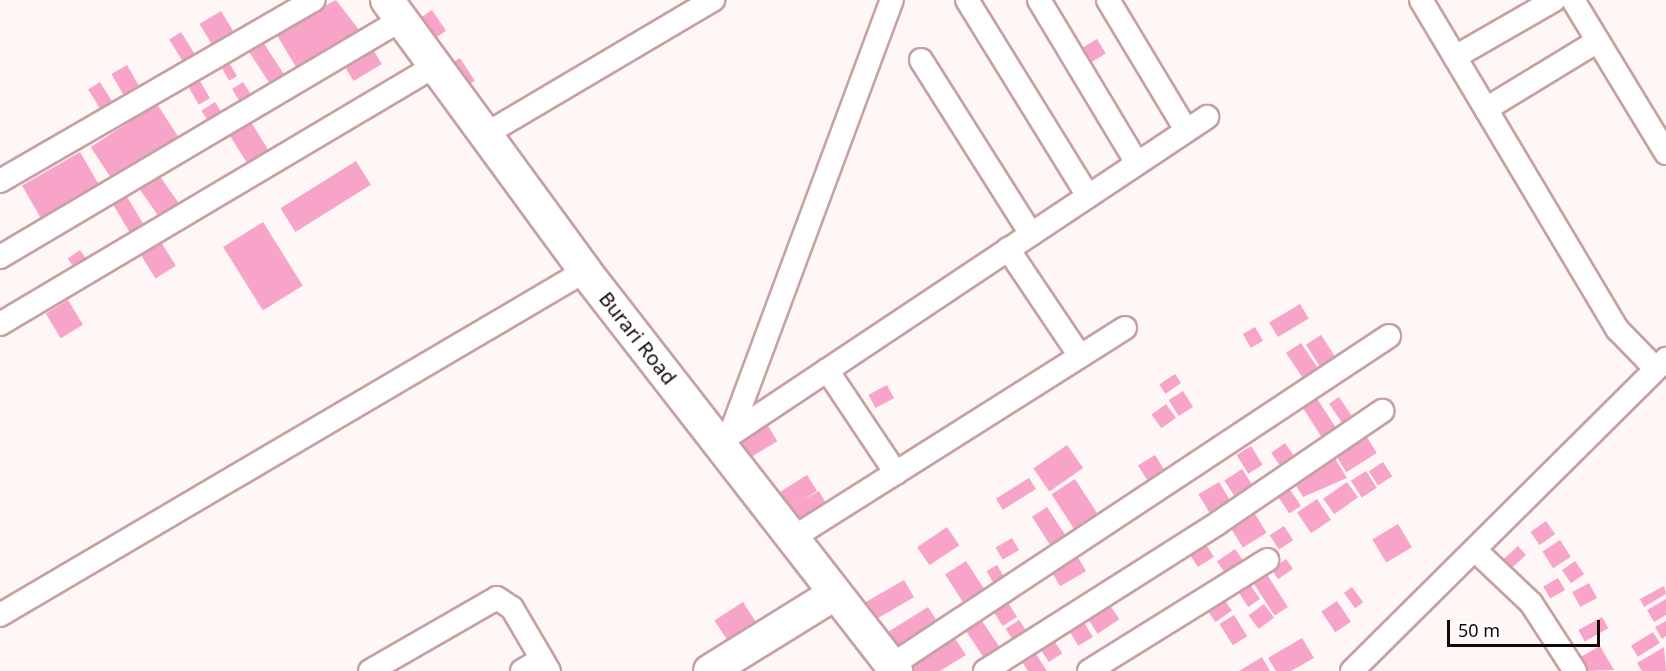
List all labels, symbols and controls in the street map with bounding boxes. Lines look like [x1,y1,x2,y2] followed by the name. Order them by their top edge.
[594,287,682,389] street label: Burari Road
[1450,608,1603,646] scale bar
[1458,618,1500,642] text: 50 m

